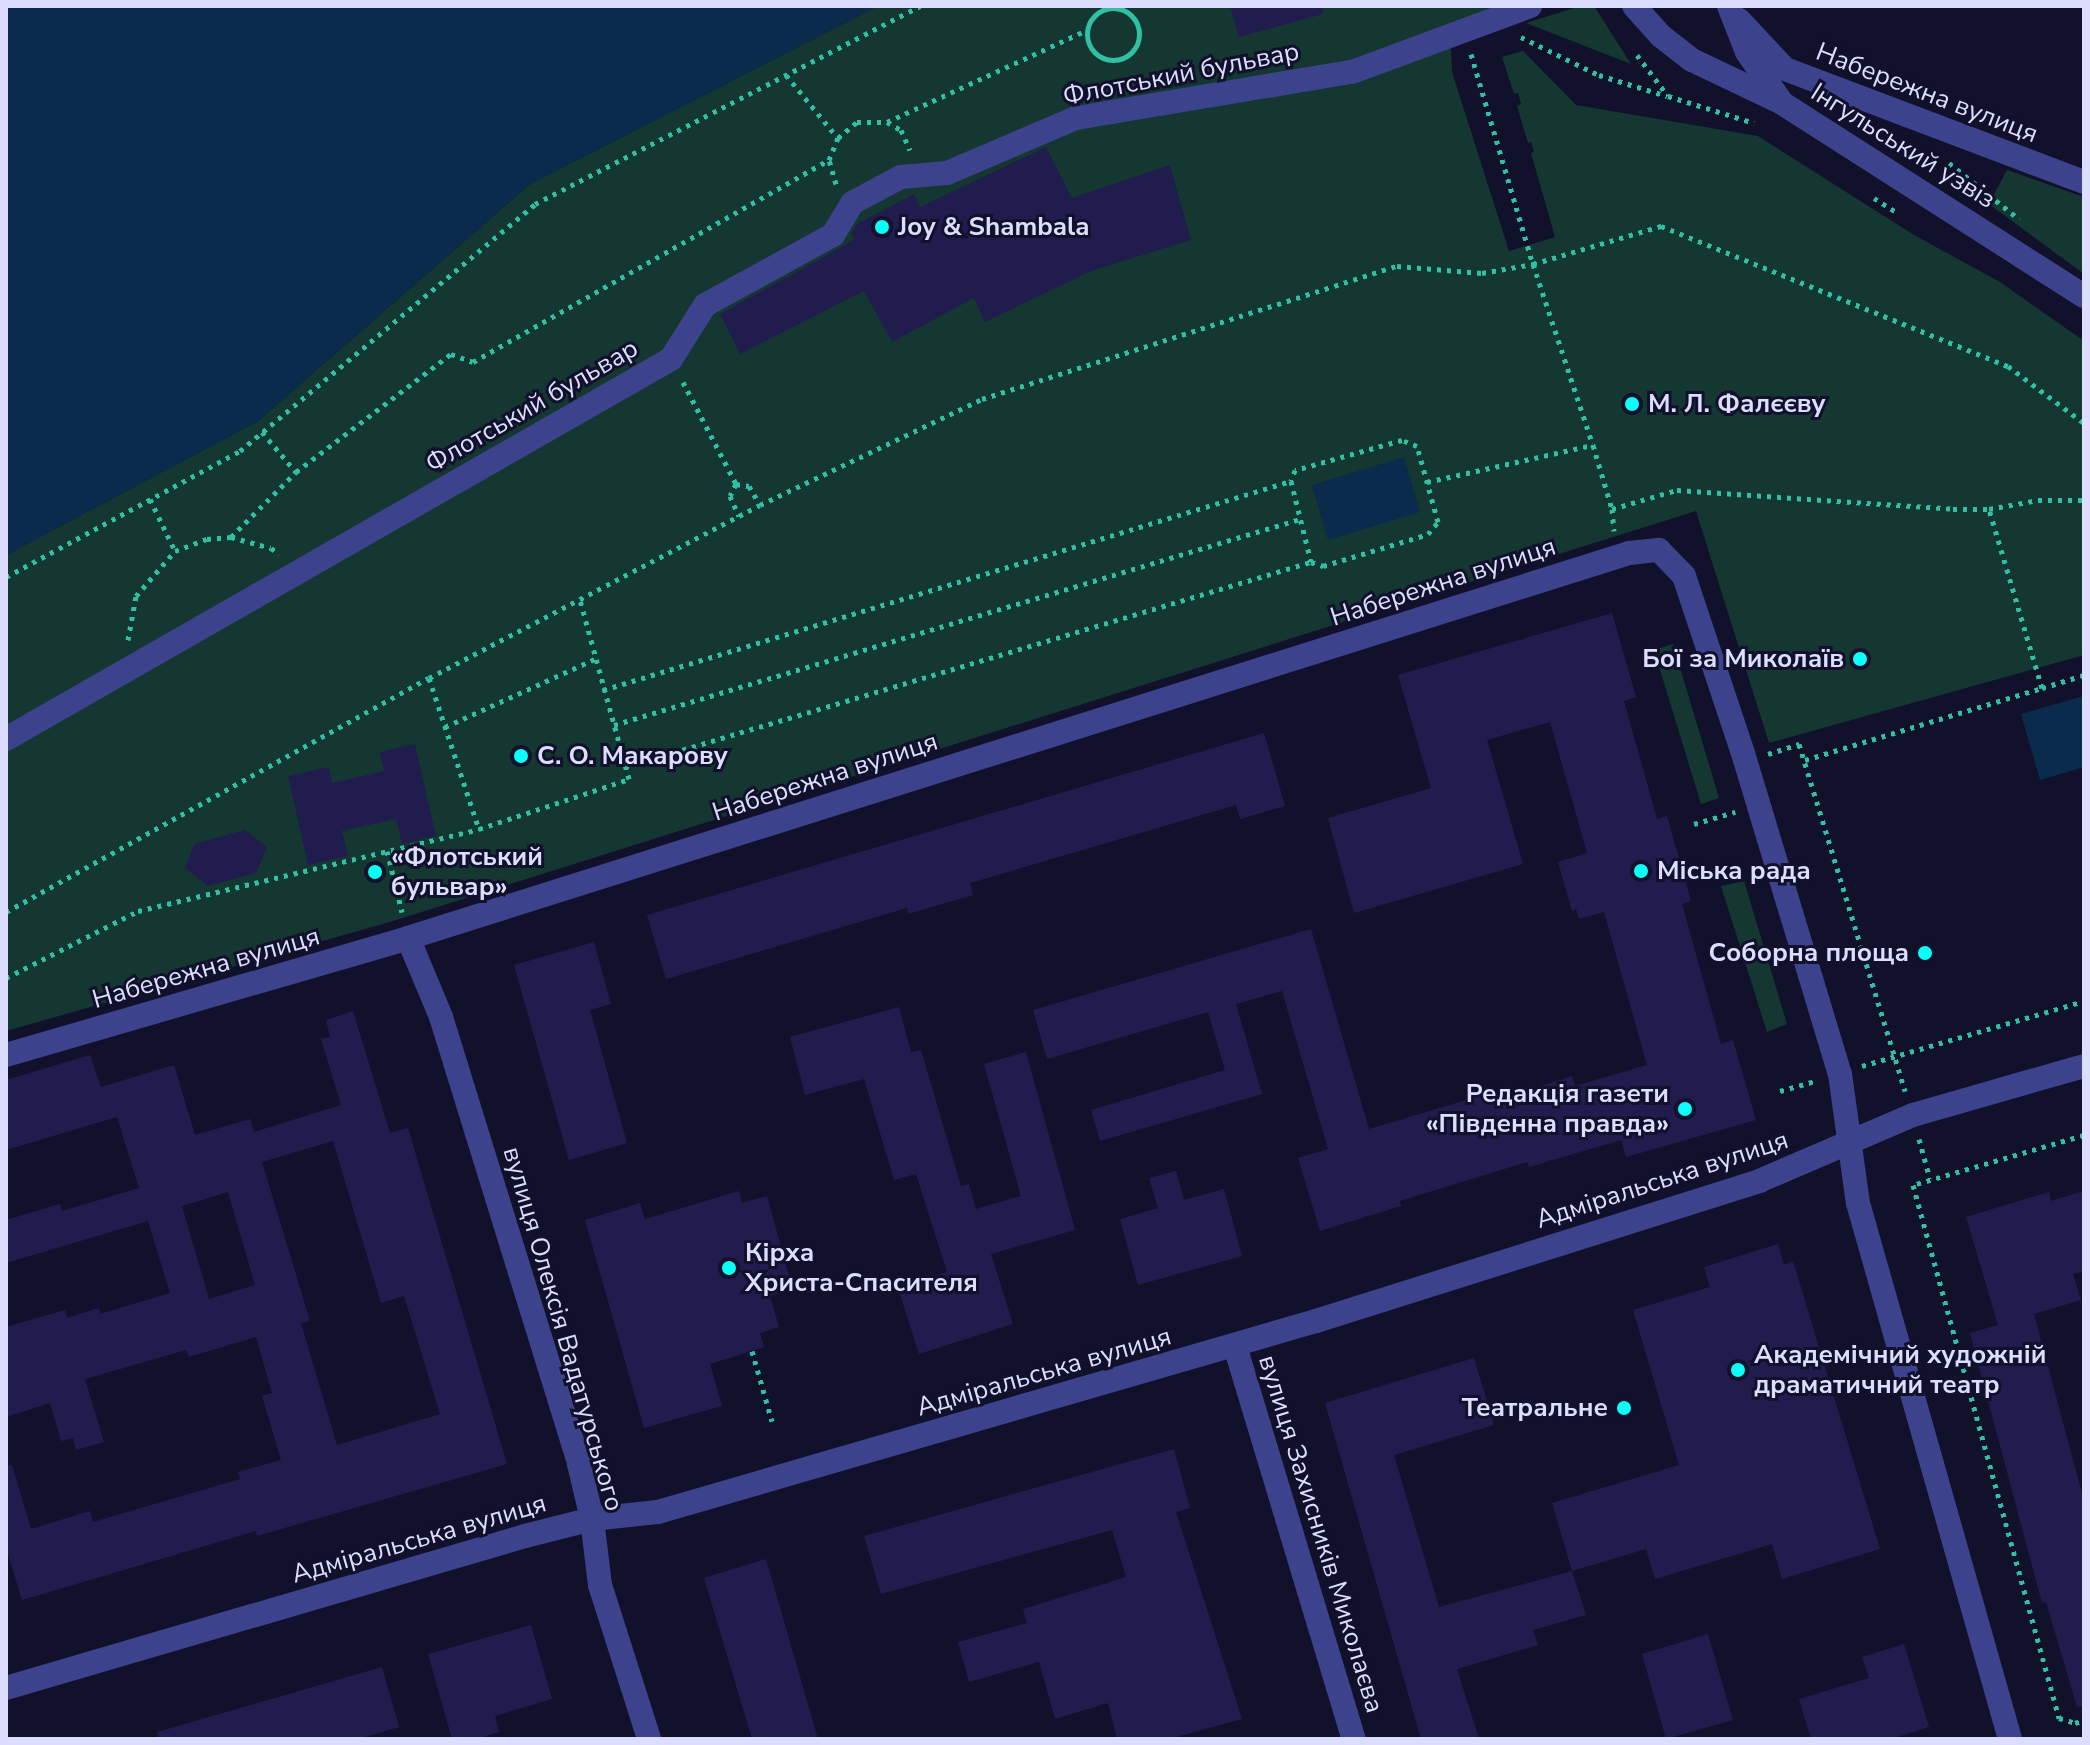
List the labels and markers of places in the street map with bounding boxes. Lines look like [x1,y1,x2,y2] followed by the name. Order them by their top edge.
[898,211,1090,243] place label: Joy & Shambala
[873,218,891,236] marker: Joy & Shambala
[1648,388,1826,420] place label: М. Л. Фалєєву
[1623,395,1641,413] marker: М. Л. Фалєєву
[1642,643,1844,675] place label: Бої за Миколаїв
[1851,650,1869,668] marker: Бої за Миколаїв
[537,740,728,772] place label: С. О. Макарову
[512,747,530,765] marker: С. О. Макарову
[391,841,543,902] place label: «Флотський бульвар»
[1657,855,1811,887] place label: Міська рада
[1632,862,1650,880] marker: Міська рада
[366,863,384,881] marker: «Флотський бульвар»
[1709,937,1909,969] place label: Соборна площа
[1916,944,1934,962] marker: Соборна площа
[1426,1078,1669,1140] place label: Редакція газети «Південна правда»
[1676,1100,1694,1118] marker: Редакція газети «Південна правда»
[745,1237,978,1298] place label: Кірха Христа-Спасителя
[720,1259,738,1277] marker: Кірха Христа-Спасителя
[1754,1339,2046,1400] place label: Академічний художній драматичний театр
[1729,1361,1747,1379] marker: Академічний художній драматичний театр
[1462,1392,1608,1424] place label: Театральне
[1615,1399,1633,1417] marker: Театральне

